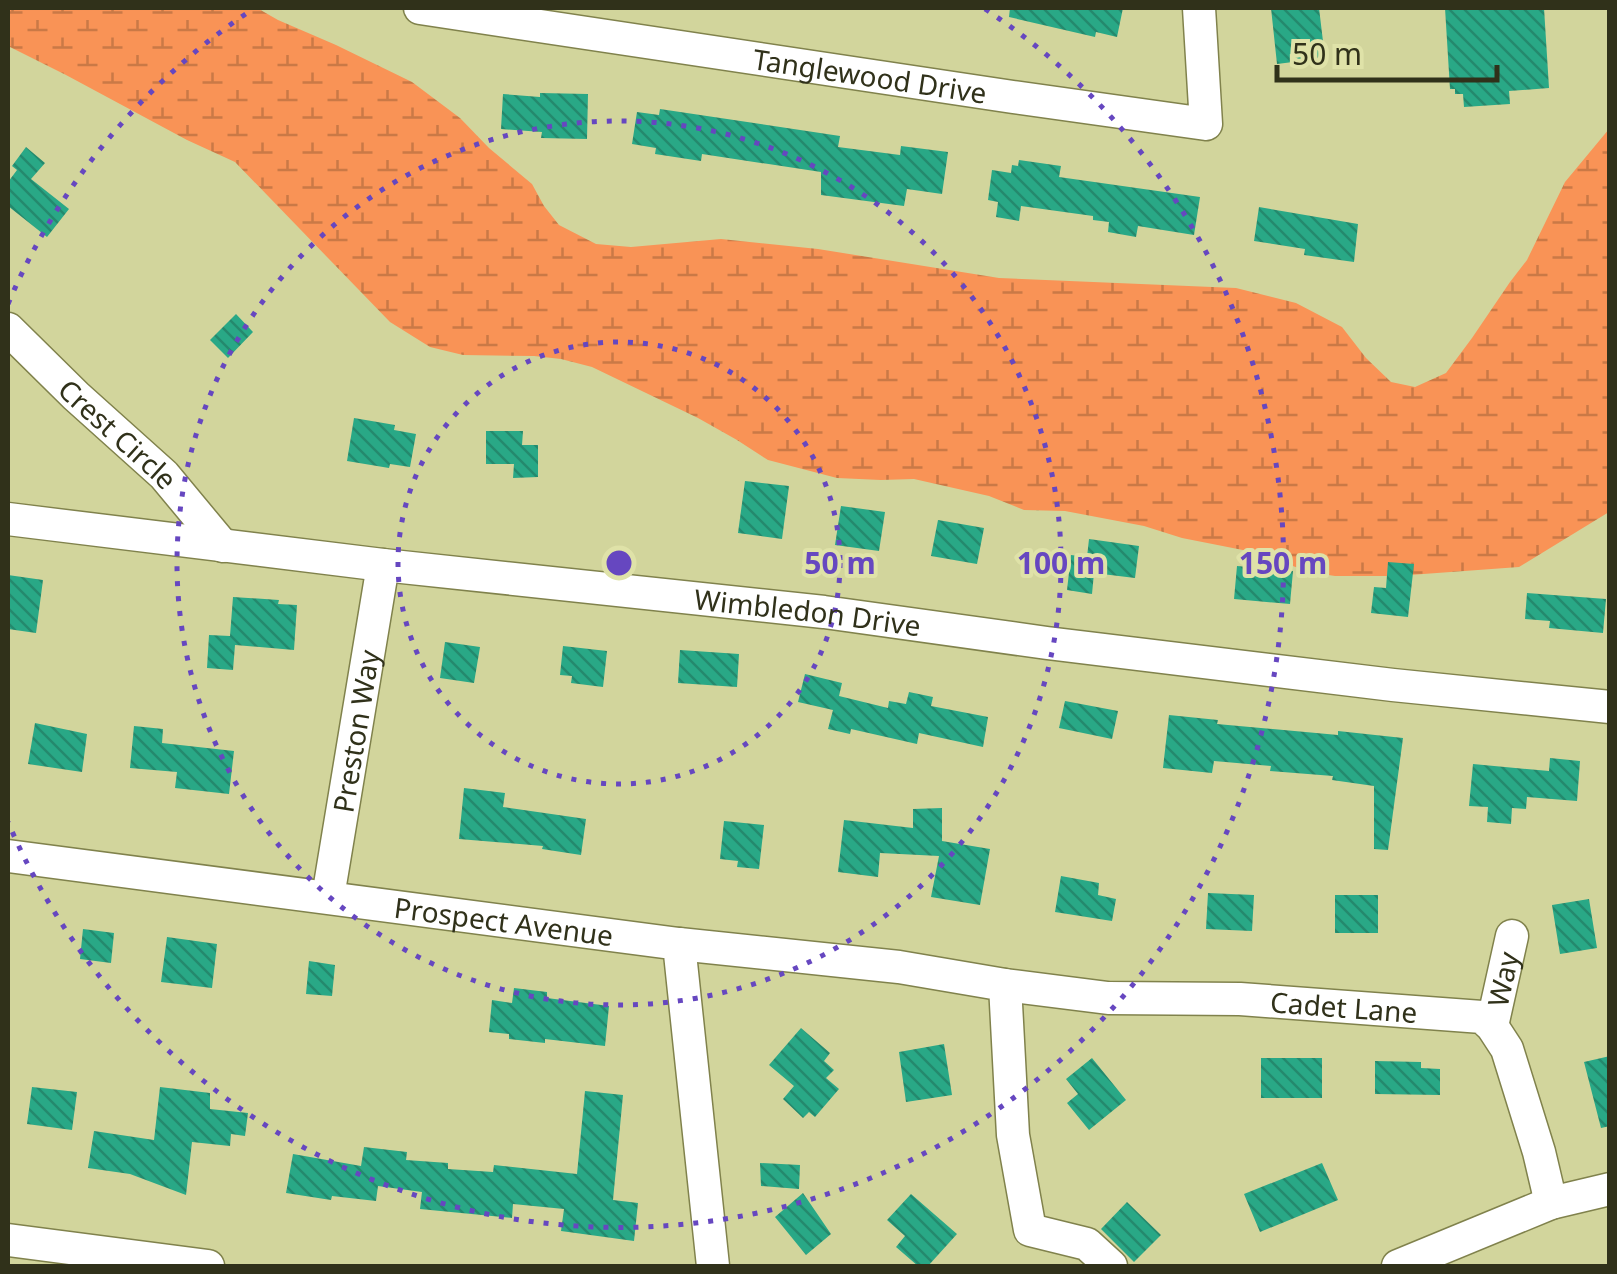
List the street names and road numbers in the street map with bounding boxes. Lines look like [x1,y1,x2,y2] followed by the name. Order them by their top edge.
[751,39,989,112] street label: Tanglewood Drive
[50,370,186,496] street label: Crest Circle
[693,579,923,644] street label: Wimbledon Drive
[323,646,388,815] street label: Preston Way
[392,888,616,954] street label: Prospect Avenue
[1478,947,1527,1010] street label: Way
[1269,982,1419,1031] street label: Cadet Lane

